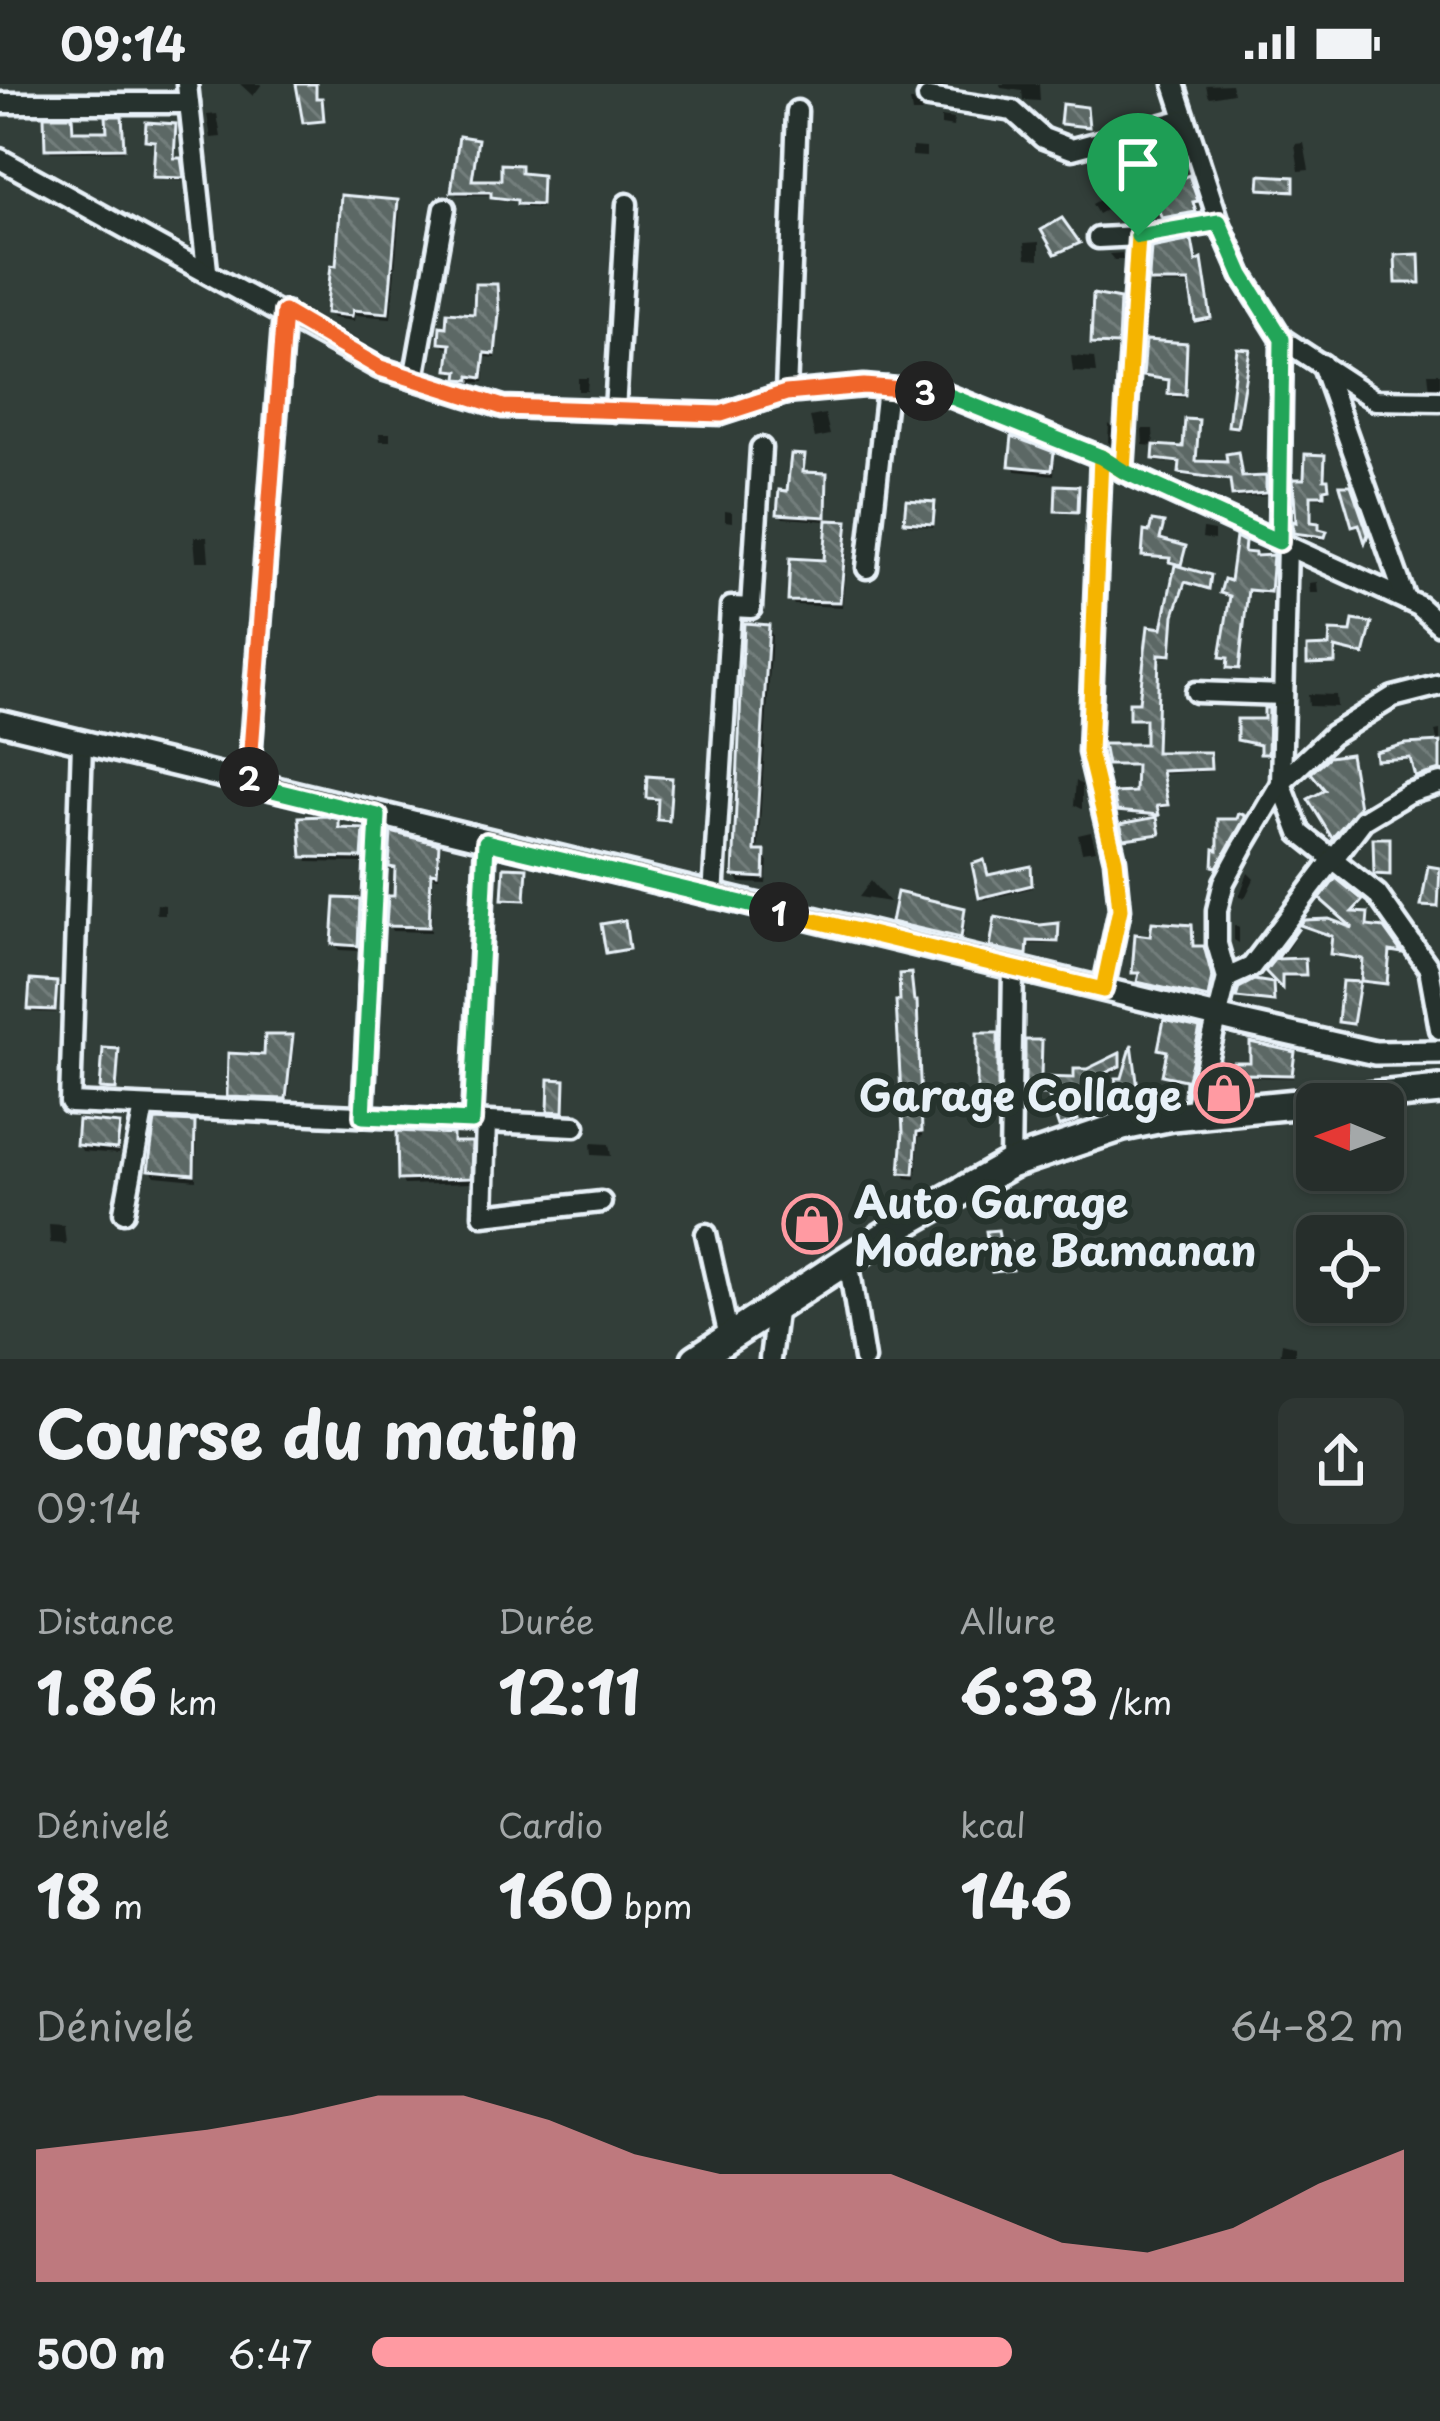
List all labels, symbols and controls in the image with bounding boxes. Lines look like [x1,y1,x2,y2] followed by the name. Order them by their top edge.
[60,8,186,76] text: 09:14
[1087,113,1189,236] pin
[1105,131,1171,197] icon: arrive
[895,361,955,421] pin: 3
[914,366,936,416] text: 3
[219,747,279,807] pin: 2
[237,752,261,802] text: 2
[749,882,809,942] pin: 1
[771,887,787,937] text: 1
[858,1062,1182,1125] place label: Garage Collage
[1193,1062,1255,1124] shop icon: Garage Collage
[1296,1083,1404,1191] north arrow
[1296,1083,1404,1323] map controls
[854,1169,1256,1280] place label: Auto Garage Moderne Bamanan
[781,1193,843,1255] shop icon: Auto Garage Moderne Bamanan
[1296,1215,1404,1323] button: locate
[36,1382,579,1481] text: Course du matin
[1278,1398,1404,1524] button: share
[36,1477,142,1536] text: 09:14
[36,1595,174,1645] text: Distance
[498,1595,595,1645] text: Durée
[960,1595,1056,1645] text: Allure
[36,1645,157,1735] text: 1.86
[498,1645,641,1735] text: 12:11
[960,1645,1098,1735] text: 6:33
[157,1676,218,1726] text: km
[1098,1676,1172,1726] text: /km
[36,1799,170,1849] text: Dénivelé
[498,1799,603,1849] text: Cardio
[960,1799,1026,1849] text: kcal
[36,1849,102,1939] text: 18
[498,1849,613,1939] text: 160
[960,1849,1073,1939] text: 146
[102,1880,143,1930] text: m
[613,1880,693,1930] text: bpm
[36,1995,194,2054] text: Dénivelé
[1230,1995,1404,2054] text: 64–82 m
[36,2323,166,2382] text: 500 m
[228,2323,312,2382] text: 6:47

